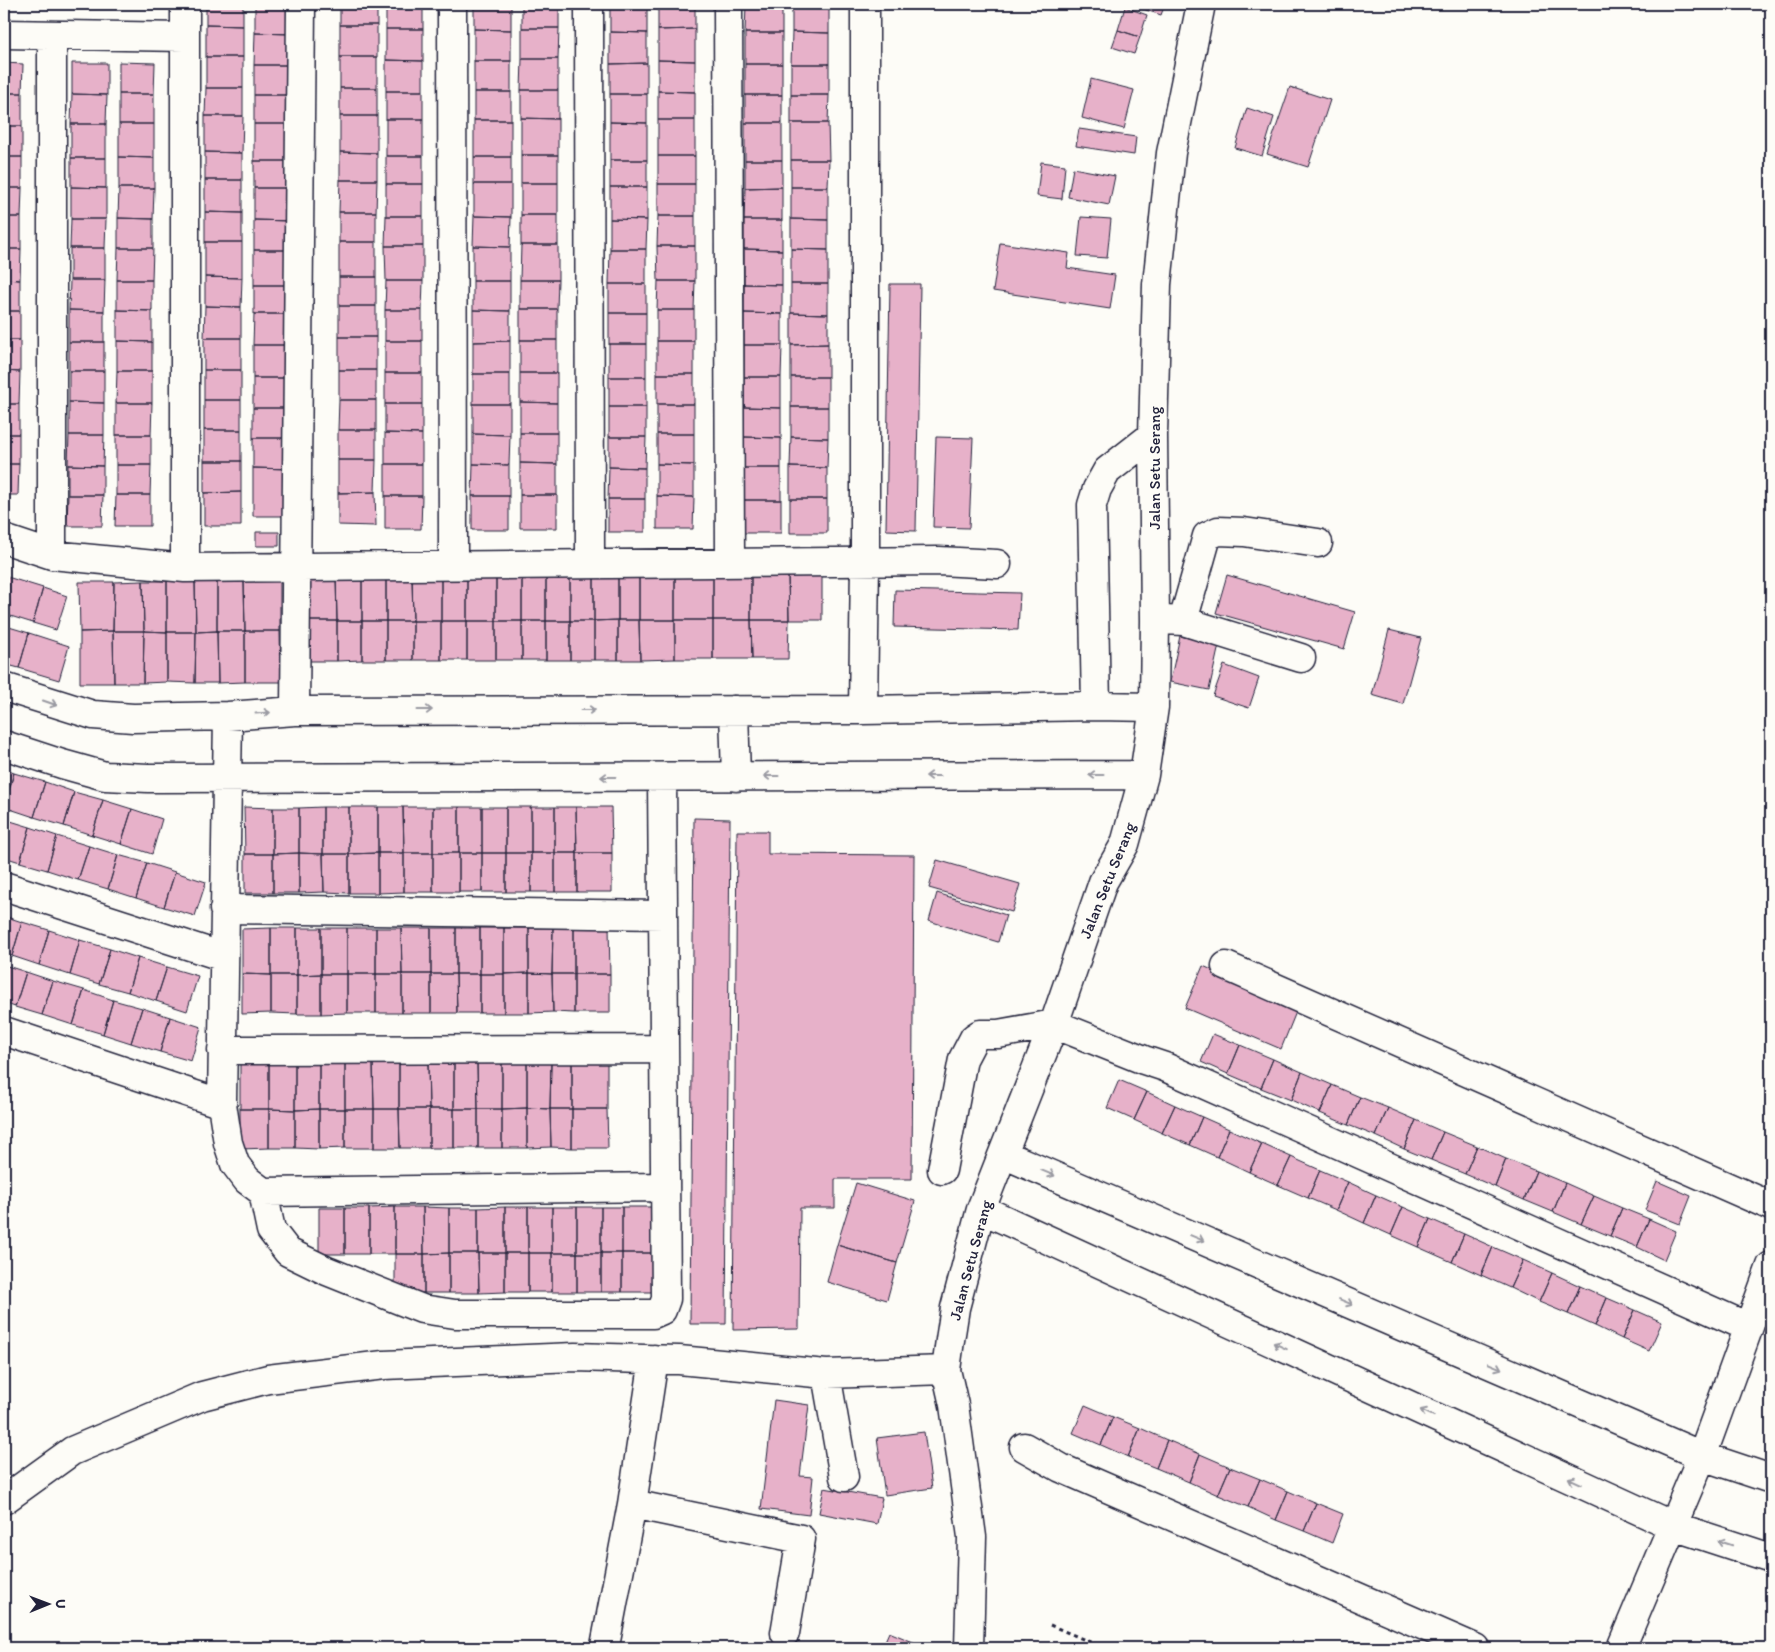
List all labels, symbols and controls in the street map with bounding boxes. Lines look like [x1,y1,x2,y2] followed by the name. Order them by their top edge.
[1145,405,1164,530] street label: Jalan Setu Serang
[42,698,58,708] one-way arrow
[417,705,433,715] one-way arrow
[580,705,596,715] one-way arrow
[255,708,271,718] one-way arrow
[1088,770,1104,780] one-way arrow
[763,771,779,781] one-way arrow
[925,771,942,781] one-way arrow
[600,772,616,782] one-way arrow
[1076,819,1140,941] street label: Jalan Setu Serang
[1040,1169,1055,1179] one-way arrow
[945,1197,996,1322] street label: Jalan Setu Serang
[1189,1233,1204,1243] one-way arrow
[1338,1297,1353,1307] one-way arrow
[1272,1340,1287,1350] one-way arrow
[1487,1362,1502,1372] one-way arrow
[1420,1408,1435,1418] one-way arrow
[1568,1476,1583,1486] one-way arrow
[1718,1538,1733,1547] one-way arrow
[22,1580,72,1630] north arrow
[52,1599,69,1609] text: U

